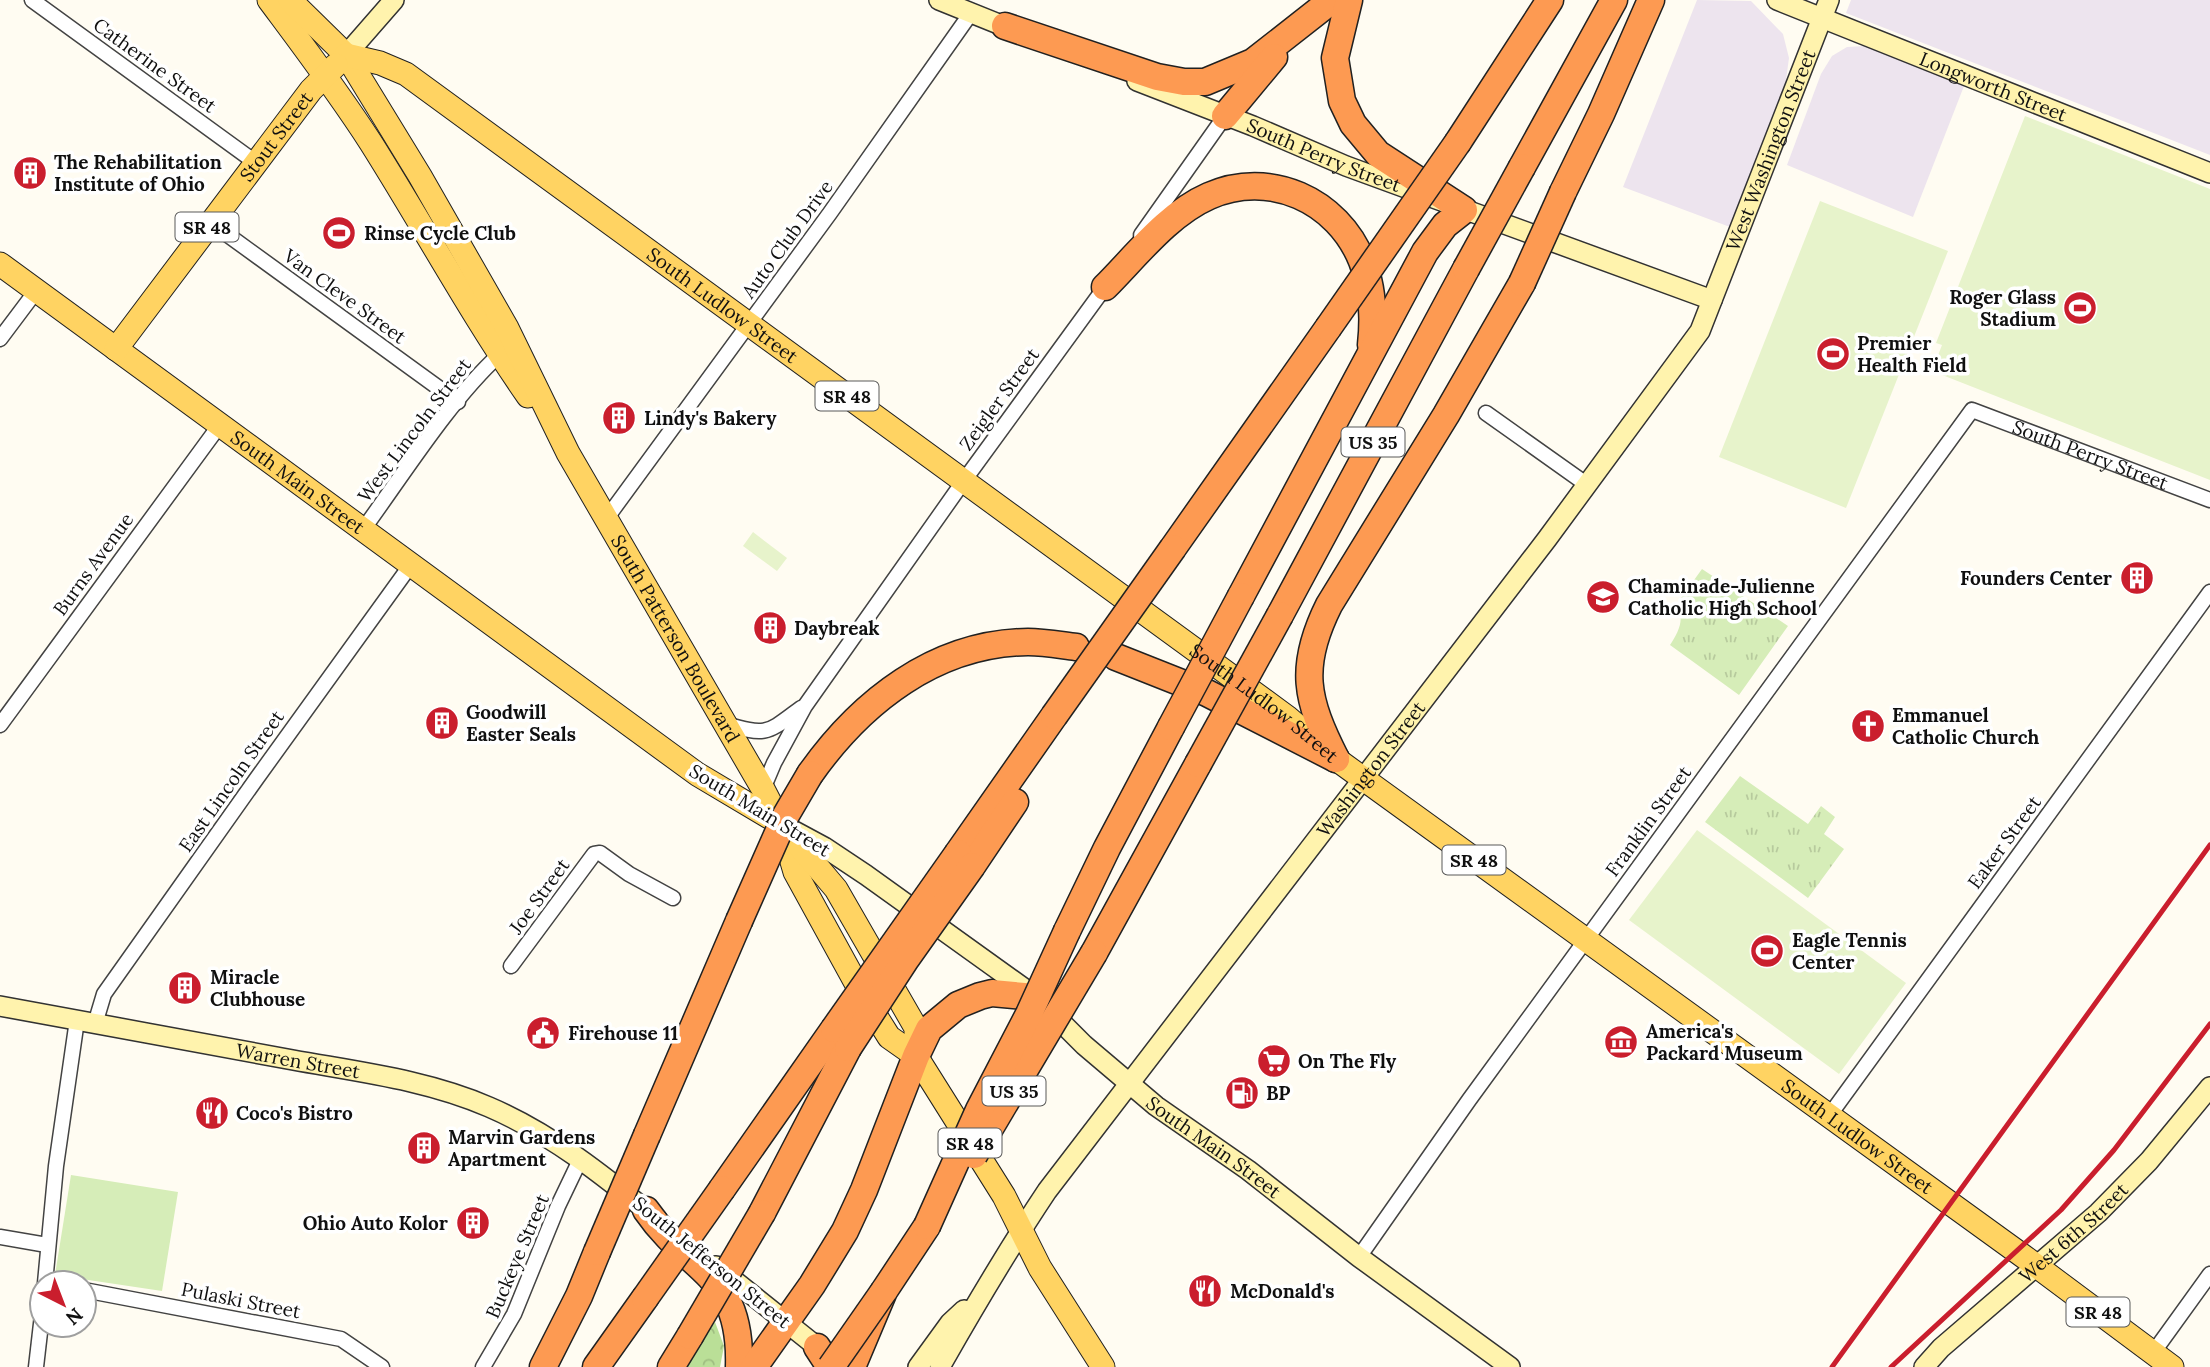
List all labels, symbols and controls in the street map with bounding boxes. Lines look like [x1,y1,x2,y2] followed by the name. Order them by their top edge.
[89,12,222,118] street label: Catherine Street
[1720,45,1821,254] street label: West Washington Street
[1916,46,2071,127] street label: Longworth Street
[234,86,318,186] street label: Stout Street
[1243,113,1405,197] street label: South Perry Street
[54,150,222,196] place label: The Rehabilitation Institute of Ohio
[11,154,49,192] building icon: The Rehabilitation Institute of Ohio
[736,175,838,304] street label: Auto Club Drive
[176,212,238,242] road number: SR 48
[320,214,358,252] sports icon: Rinse Cycle Club
[364,221,516,245] place label: Rinse Cycle Club
[642,242,803,368] street label: South Ludlow Street
[278,243,411,349] street label: Van Cleve Street
[1949,285,2057,331] place label: Roger Glass Stadium
[2061,289,2099,327] sports icon: Roger Glass Stadium
[1857,331,1967,377] place label: Premier Health Field
[1814,335,1852,373] sports icon: Premier Health Field
[954,343,1045,455] street label: Zeigler Street
[352,353,476,507] street label: West Lincoln Street
[816,382,878,410] road number: SR 48
[600,399,638,437] building icon: Lindy's Bakery
[644,406,777,430] place label: Lindy's Bakery
[2009,414,2172,495] street label: South Perry Street
[226,425,370,539] street label: South Main Street
[1342,428,1404,457] road number: US 35
[48,508,138,620] street label: Burns Avenue
[606,530,745,747] street label: South Patterson Boulevard
[2118,559,2156,597] building icon: Founders Center
[1960,566,2112,590] place label: Founders Center
[1628,574,1817,620] place label: Chaminade-Julienne Catholic High School
[1584,578,1622,616] school or university icon: Chaminade-Julienne Catholic High School
[751,609,789,647] building icon: Daybreak
[794,616,880,640] place label: Daybreak
[1185,638,1344,768] street label: South Ludlow Street
[1311,696,1431,841] street label: Washington Street
[466,700,576,746] place label: Goodwill Easter Seals
[1892,703,2040,749] place label: Emmanuel Catholic Church
[423,704,461,742] building icon: Goodwill Easter Seals
[173,705,289,856] street label: East Lincoln Street
[1849,707,1887,745] church icon: Emmanuel Catholic Church
[685,759,835,862] street label: South Main Street
[1600,761,1697,881] street label: Franklin Street
[1962,790,2046,893] street label: Eaker Street
[1442,846,1506,874] road number: SR 48
[503,853,575,939] street label: Joe Street
[1792,928,1907,974] place label: Eagle Tennis Center
[1748,932,1786,970] sports icon: Eagle Tennis Center
[210,965,305,1011] place label: Miracle Clubhouse
[166,969,204,1007] building icon: Miracle Clubhouse
[524,1014,562,1052] public building icon: Firehouse 11
[1646,1019,1803,1065] place label: America's Packard Museum
[568,1021,678,1045] place label: Firehouse 11
[1602,1023,1640,1061] museum icon: America's Packard Museum
[234,1038,362,1083] street label: Warren Street
[1255,1042,1293,1080] supermarket icon: On The Fly
[1298,1049,1397,1073] place label: On The Fly
[1777,1073,1938,1199] street label: South Ludlow Street
[1223,1074,1261,1112] fuel station icon: BP
[982,1076,1046,1106] road number: US 35
[1266,1081,1291,1105] place label: BP
[1141,1091,1286,1204] street label: South Main Street
[193,1094,231,1132] restaurant icon: Coco's Bistro
[236,1101,353,1125] place label: Coco's Bistro
[448,1125,595,1171] place label: Marvin Gardens Apartment
[939,1128,1002,1158] road number: SR 48
[405,1129,443,1167] building icon: Marvin Gardens Apartment
[2014,1177,2133,1288] street label: West 6th Street
[480,1190,554,1322] street label: Buckeye Street
[628,1191,796,1333] street label: South Jefferson Street
[454,1204,492,1242] building icon: Ohio Auto Kolor
[303,1211,448,1235] place label: Ohio Auto Kolor
[28,1269,98,1339] north arrow
[1186,1272,1224,1310] restaurant icon: McDonald's
[179,1277,303,1323] street label: Pulaski Street
[1230,1279,1335,1303] place label: McDonald's
[2066,1297,2130,1326] road number: SR 48
[61,1303,88,1331] text: N

